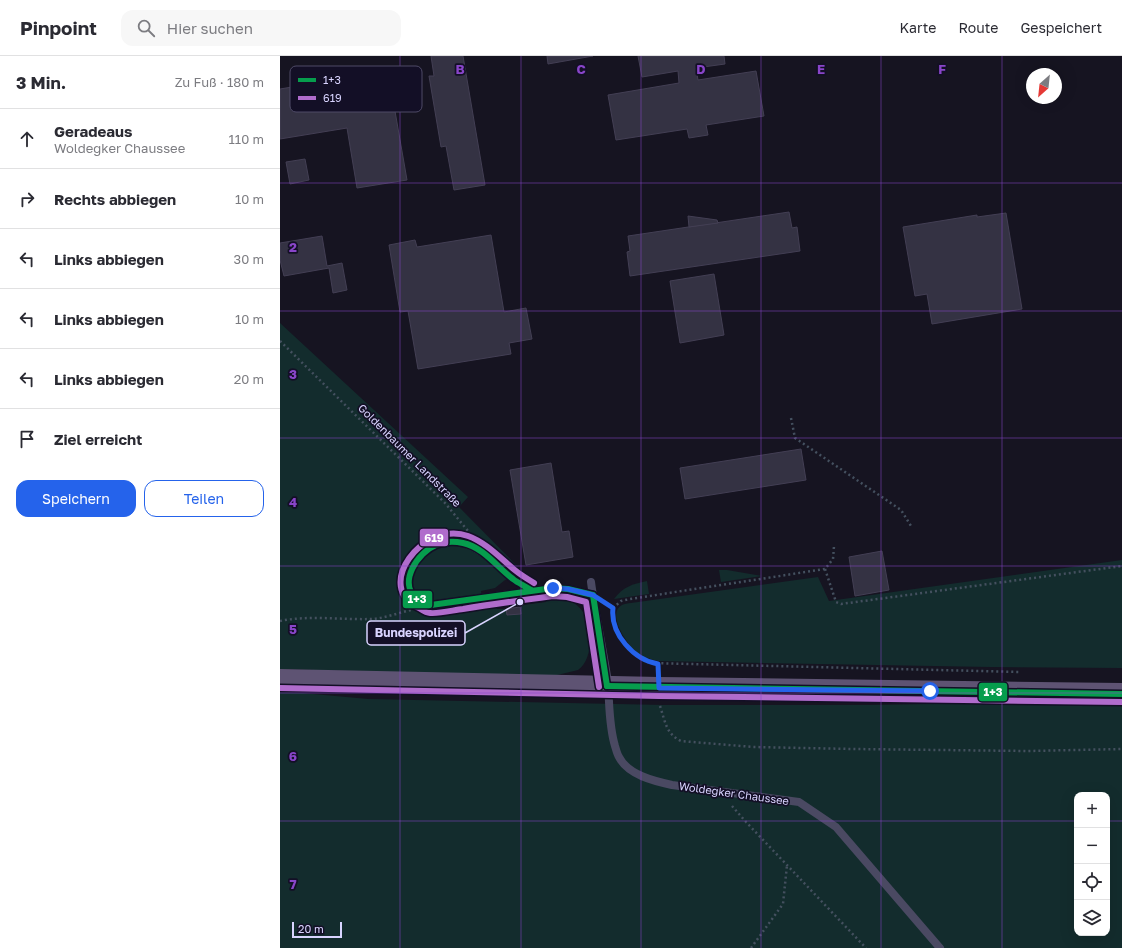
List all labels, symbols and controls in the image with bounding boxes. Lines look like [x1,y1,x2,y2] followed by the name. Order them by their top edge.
[121,10,401,46] search box
[20,16,97,39] text: Pinpoint
[135,17,157,39] icon: search
[167,19,253,37] text: Hier suchen
[900,19,936,36] text: Karte
[958,19,998,36] text: Route
[1020,19,1102,36] text: Gespeichert
[455,61,465,77] text: B
[576,61,586,77] text: C
[696,61,706,77] text: D
[817,61,825,77] text: E
[938,61,946,77] text: F
[290,66,422,112] legend
[1026,68,1062,104] north arrow
[16,72,66,93] text: 3 Min.
[323,73,341,86] text: 1+3
[175,74,264,90] text: Zu Fuß · 180 m
[323,91,342,104] text: 619
[54,122,132,140] text: Geradeaus
[16,128,38,150] icon: ahead
[229,131,264,147] text: 110 m
[54,140,185,156] text: Woldegker Chaussee
[16,188,38,210] icon: right
[54,190,176,208] text: Rechts abbiegen
[235,191,264,207] text: 10 m
[289,239,297,255] text: 2
[16,248,38,270] icon: left
[54,250,164,268] text: Links abbiegen
[234,251,264,267] text: 30 m
[16,308,38,330] icon: left
[54,310,164,328] text: Links abbiegen
[235,311,264,327] text: 10 m
[289,366,297,382] text: 3
[16,368,38,390] icon: left
[54,370,164,388] text: Links abbiegen
[234,371,264,387] text: 20 m
[356,401,464,509] street label: Goldenbaumer Landstraße
[16,428,38,450] icon: arrive
[54,430,142,448] text: Ziel erreicht
[16,480,136,517] button: Speichern
[144,480,264,517] button: Teilen
[289,494,297,510] text: 4
[419,528,449,547] line badge: 619
[424,531,444,544] text: 619
[544,579,562,597] route end
[402,590,433,609] line badge: 1+3
[408,592,427,605] text: 1+3
[289,621,297,637] text: 5
[367,621,465,645] callout: Bundespolizei
[375,625,457,640] text: Bundespolizei
[921,682,939,700] route start
[978,682,1008,702] line badge: 1+3
[984,685,1003,698] text: 1+3
[289,748,297,764] text: 6
[678,779,790,807] street label: Woldegker Chaussee
[1074,792,1110,936] map controls
[1074,792,1110,828] button: +
[1074,828,1110,864] button: −
[1074,864,1110,900] button: locate
[289,876,297,892] text: 7
[1074,900,1110,936] button: layers
[292,920,342,939] scale bar
[298,922,324,935] text: 20 m

